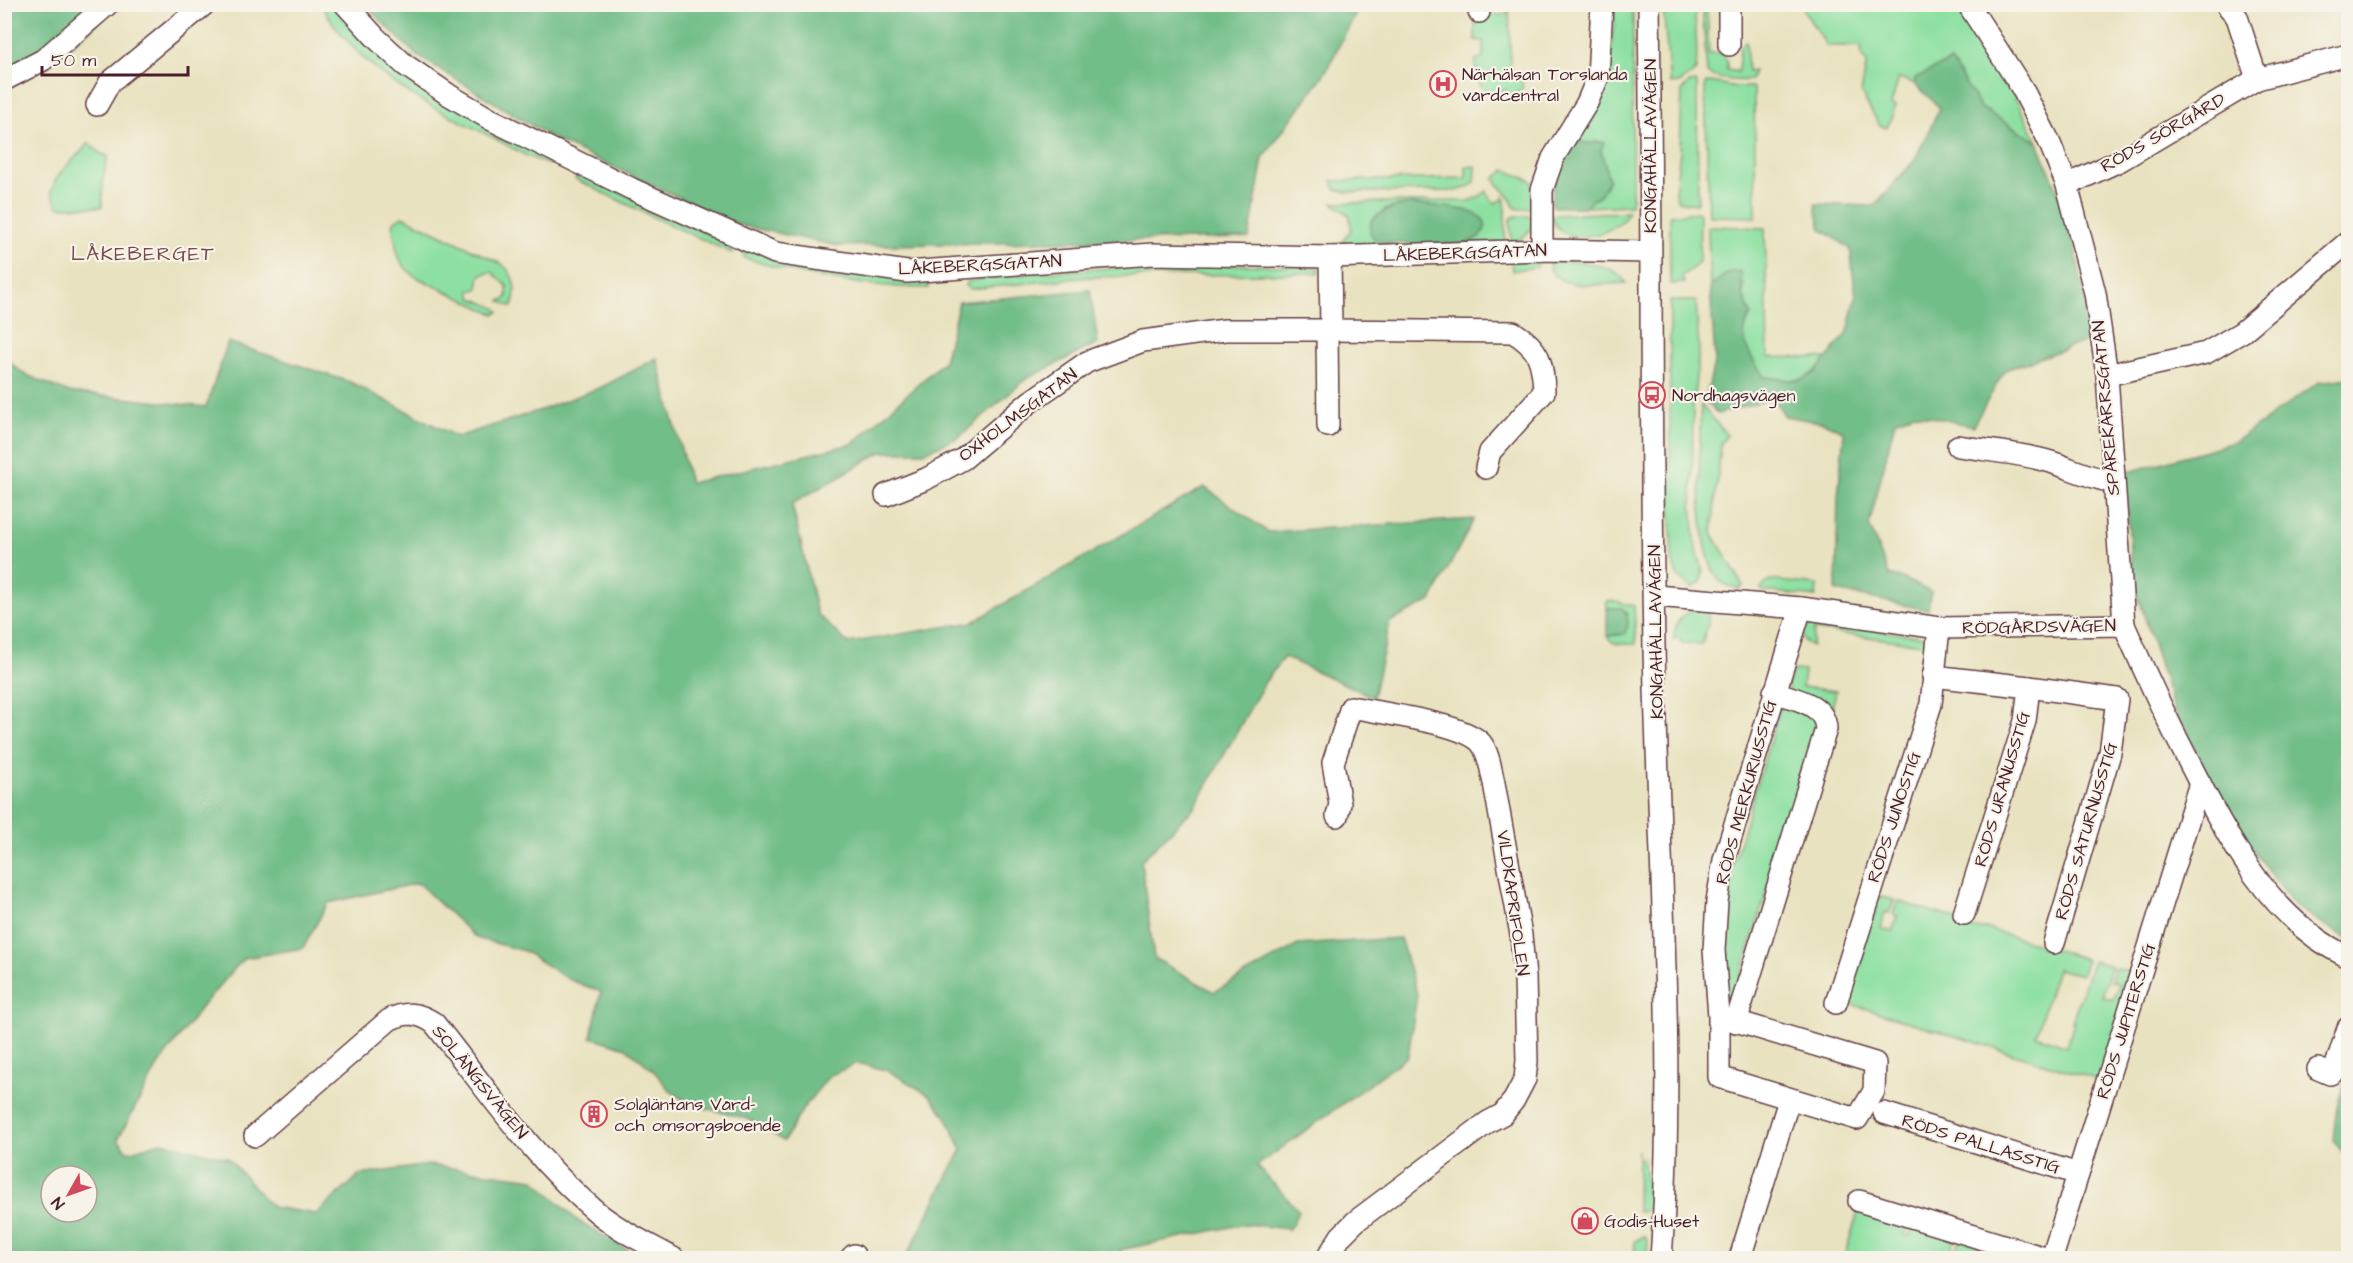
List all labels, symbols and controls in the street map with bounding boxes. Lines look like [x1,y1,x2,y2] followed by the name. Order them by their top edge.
[42,39,188,77] scale bar
[51,48,96,73] text: 50 m
[1638,59,1663,233] street label: KONGAHÄLLAVÄGEN
[1462,62,1627,108] place label: Närhälsan Torslanda vårdcentral
[1428,69,1458,99] hospital icon: Närhälsan Torslanda vårdcentral
[2096,87,2230,179] street label: RÖDS SÖRGÅRD
[1383,238,1547,268] street label: LÅKEBERGSGATAN
[71,240,215,268] district label: LÅKEBERGET
[898,248,1062,282] street label: LÅKEBERGSGATAN
[2086,319,2126,497] street label: SPÅREKÄRRSGATAN
[953,362,1083,468] street label: OXHOLMSGATAN
[1637,380,1667,410] bus stop icon: Nordhagsvägen
[1672,383,1795,409] place label: Nordhagsvägen
[1642,545,1670,719] street label: KONGAHÄLLAVÄGEN
[1962,613,2116,641] street label: RÖDGÅRDSVÄGEN
[1709,697,1783,887] street label: RÖDS MERKURIUSSTIG
[1968,708,2036,870] street label: RÖDS URANUSSTIG
[2049,739,2123,923] street label: RÖDS SATURNUSSTIG
[1861,748,1927,886] street label: RÖDS JUNOSTIG
[1490,829,1536,977] street label: VILDKAPRIFOLEN
[2090,939,2162,1102] street label: RÖDS JUPITERSTIG
[426,1020,534,1144] street label: SOLÄNGSVÄGEN
[614,1092,781,1139] place label: Solgläntans Vård- och omsorgsboende
[579,1099,609,1129] building icon: Solgläntans Vård- och omsorgsboende
[1899,1108,2064,1180] street label: RÖDS PALLASSTIG
[39,1164,99,1224] north arrow
[47,1192,70,1214] text: N
[1570,1206,1600,1236] shop icon: Godis-Huset
[1604,1209,1700,1234] place label: Godis-Huset

